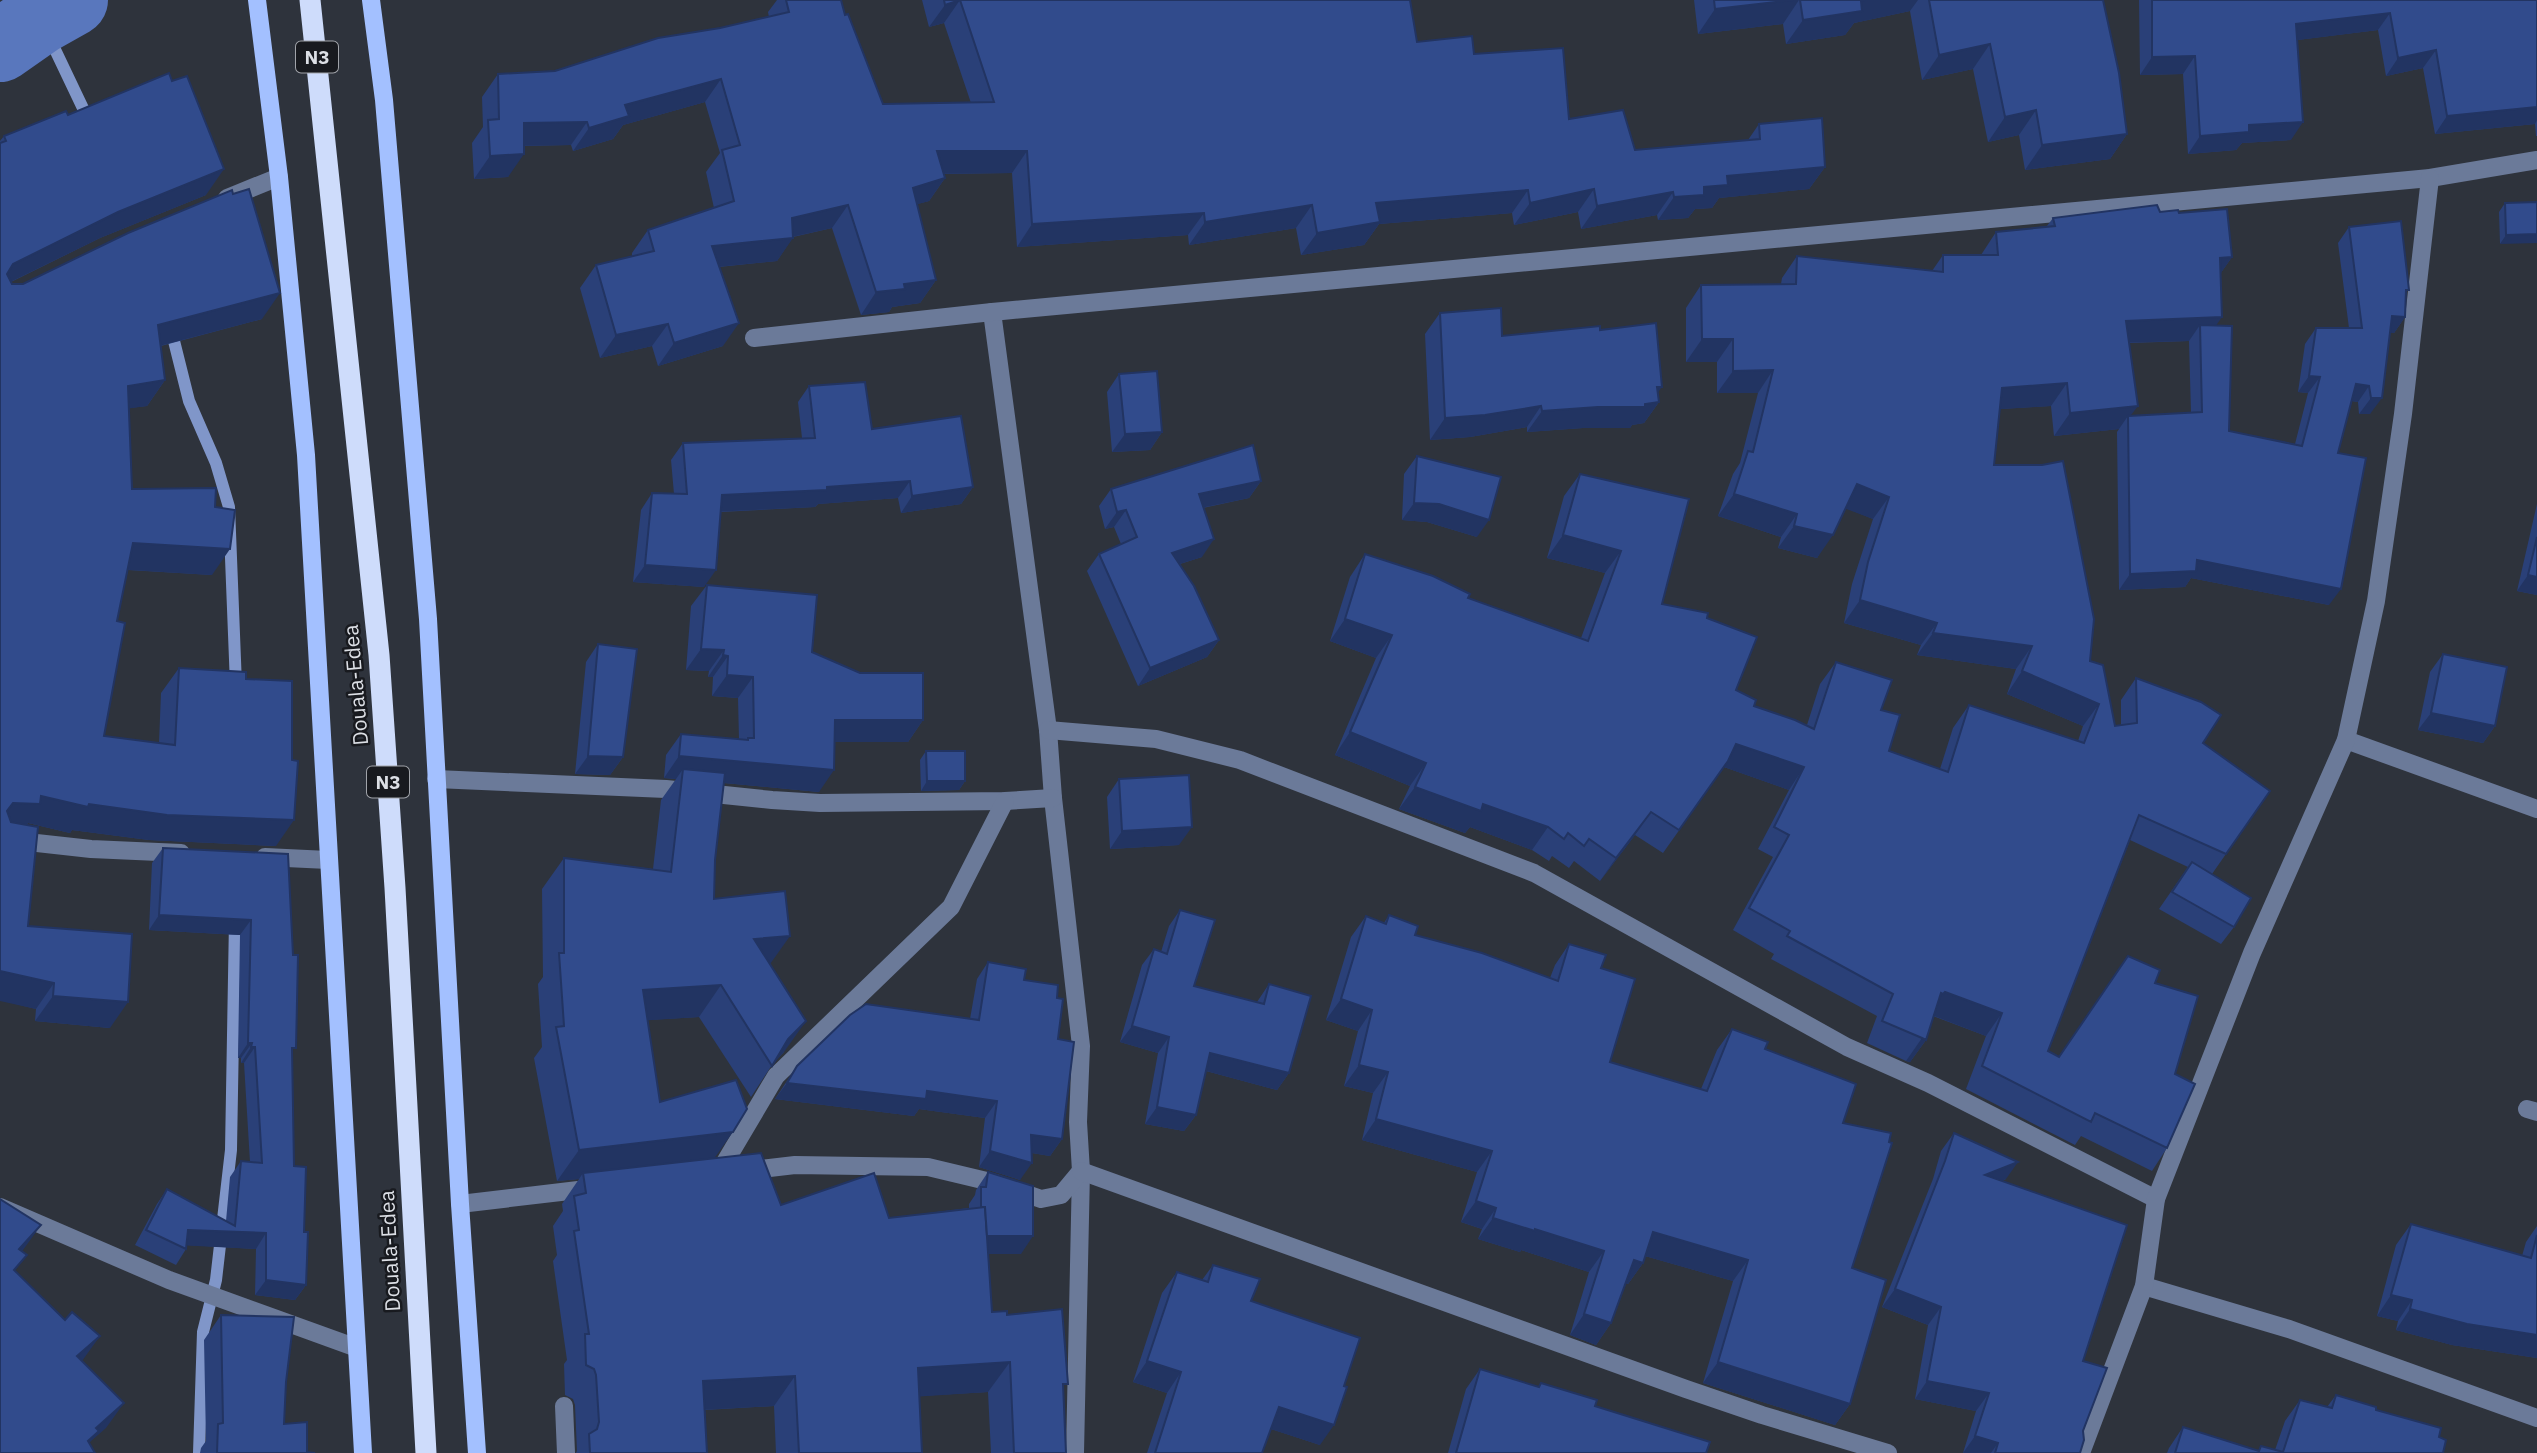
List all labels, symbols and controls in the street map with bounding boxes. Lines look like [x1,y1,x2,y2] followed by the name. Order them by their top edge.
[296,41,338,72] road number: N3
[336,624,374,747] street label: Douala-Edea
[367,766,409,797] road number: N3
[372,1190,406,1312] street label: Douala-Edea

